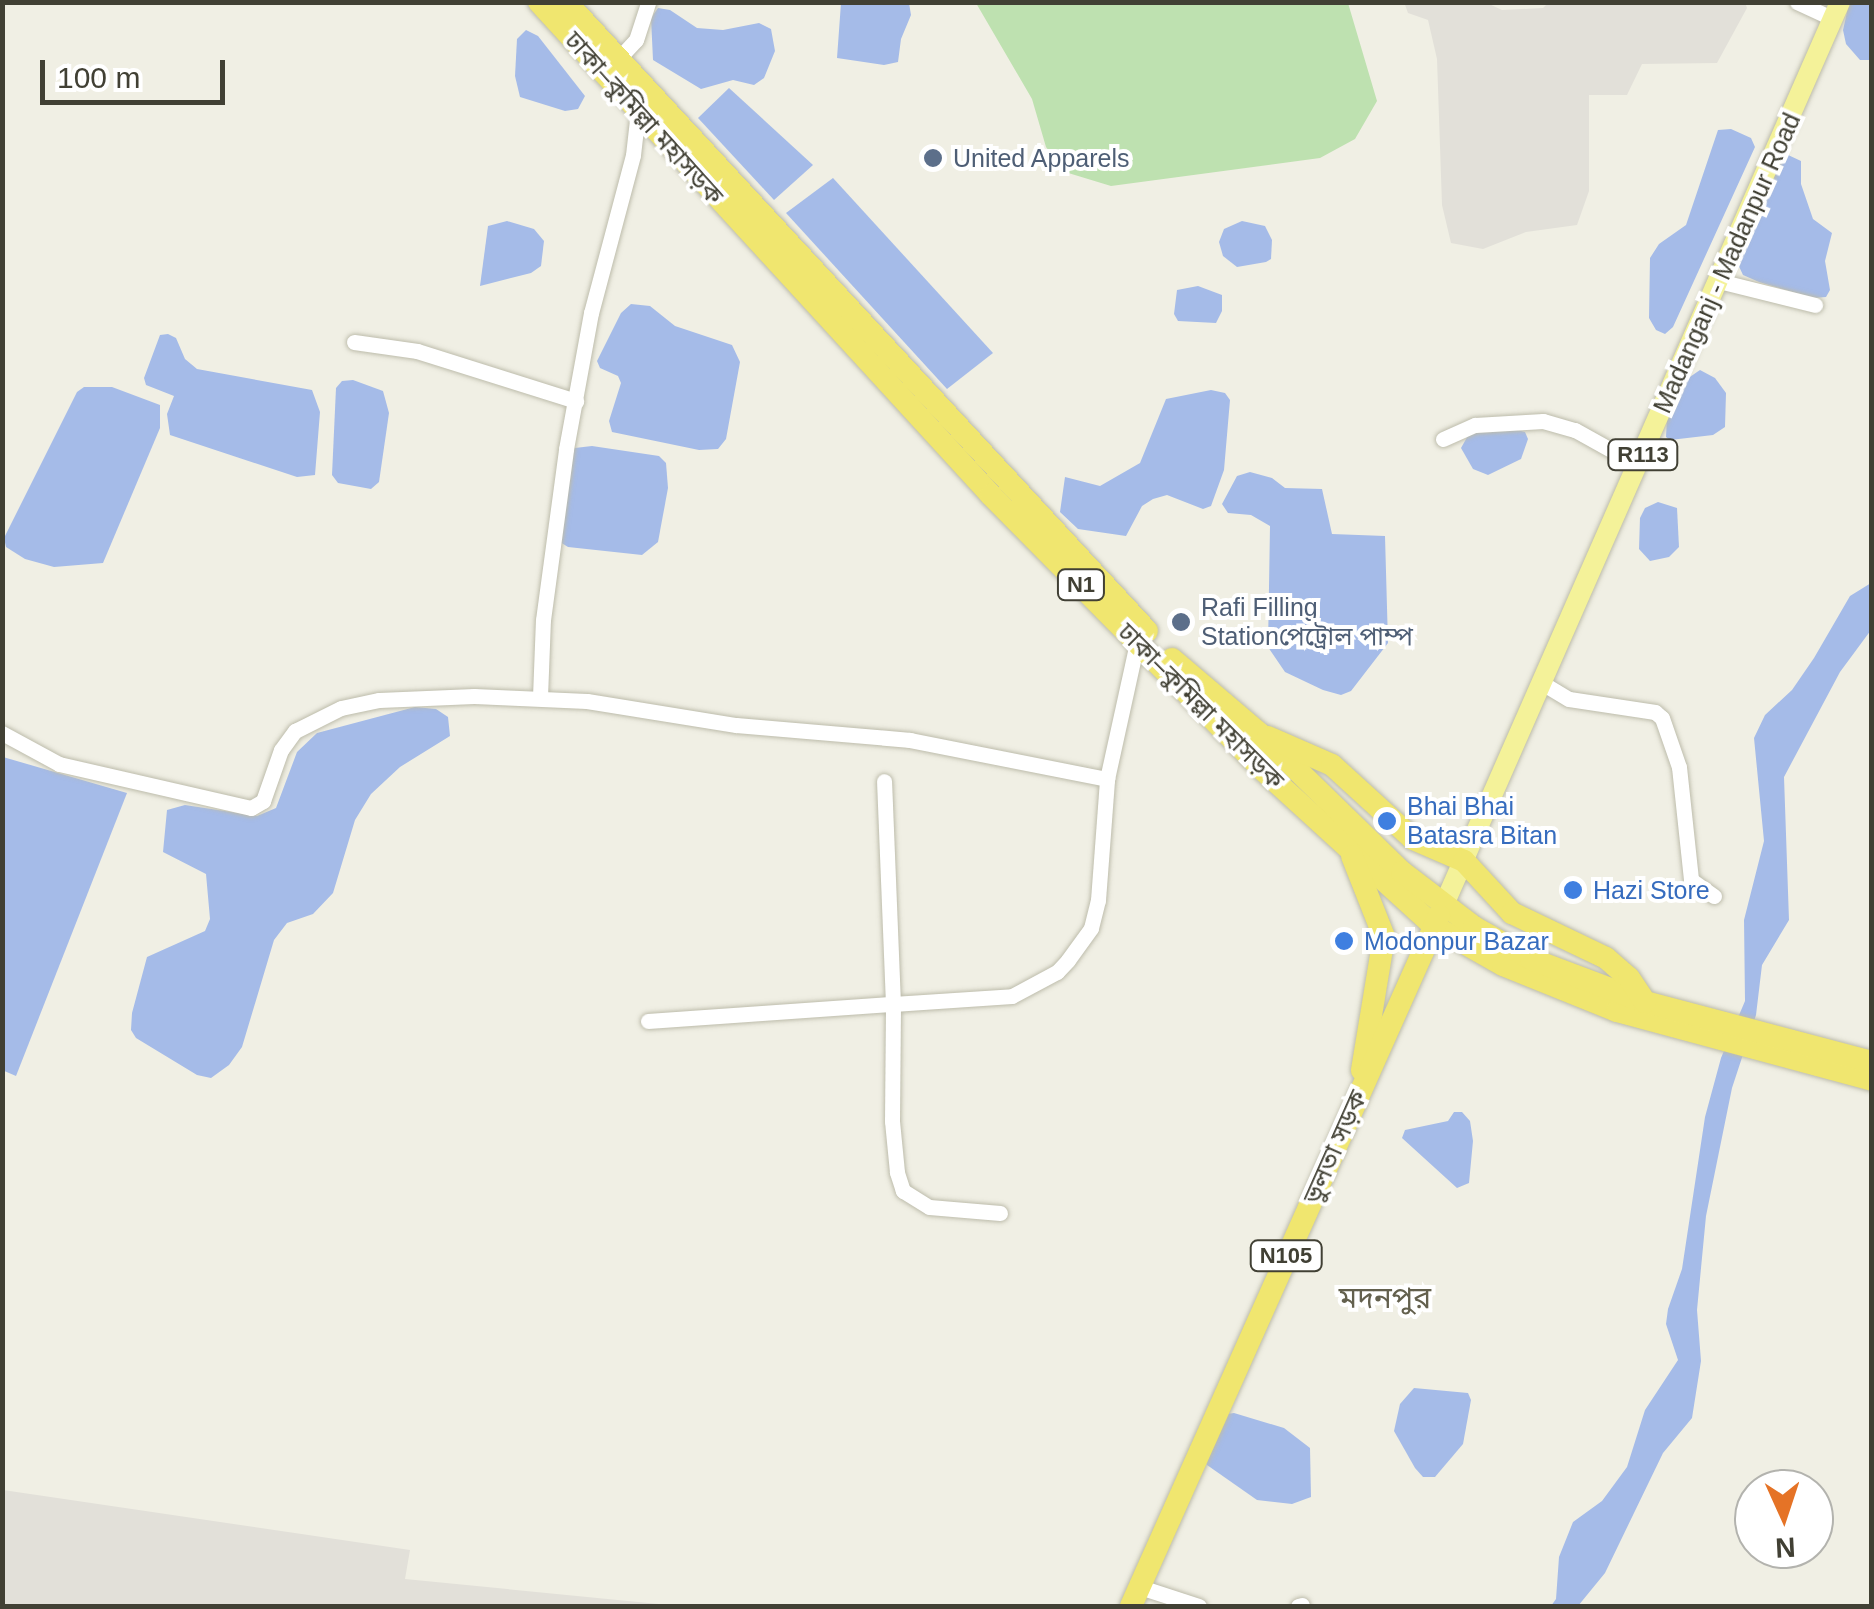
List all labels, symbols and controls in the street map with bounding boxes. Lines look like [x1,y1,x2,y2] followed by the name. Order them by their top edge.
[558,25,730,211] street label: ঢাকা–কুমিল্লা মহাসড়ক
[45,40,230,102] scale bar
[57,61,140,94] text: 100 m
[1647,108,1807,418] street label: Madanganj - Madanpur Road
[953,143,1131,173] place label: United Apparels
[922,147,944,169] marker: United Apparels
[1606,438,1680,472] road number: R113
[1056,568,1106,602] road number: N1
[1201,593,1413,652] place label: Rafi Filling Stationপেট্রোল পাম্প
[1170,611,1192,633] marker: Rafi Filling Stationপেট্রোল পাম্প
[1112,617,1290,795] street label: ঢাকা–কুমিল্লা মহাসড়ক
[1407,792,1557,851] place label: Bhai Bhai Batasra Bitan
[1376,810,1398,832] marker: Bhai Bhai Batasra Bitan
[1593,875,1710,905] place label: Hazi Store
[1562,879,1584,901] marker: Hazi Store
[1364,926,1549,956] place label: Modonpur Bazar
[1333,930,1355,952] marker: Modonpur Bazar
[1297,1086,1373,1208] street label: ভুলতা সড়ক
[1248,1239,1324,1273] road number: N105
[1339,1280,1431,1316] district label: মদনপুর
[1734,1469,1834,1569] north arrow
[1775,1531,1796,1563] text: N

